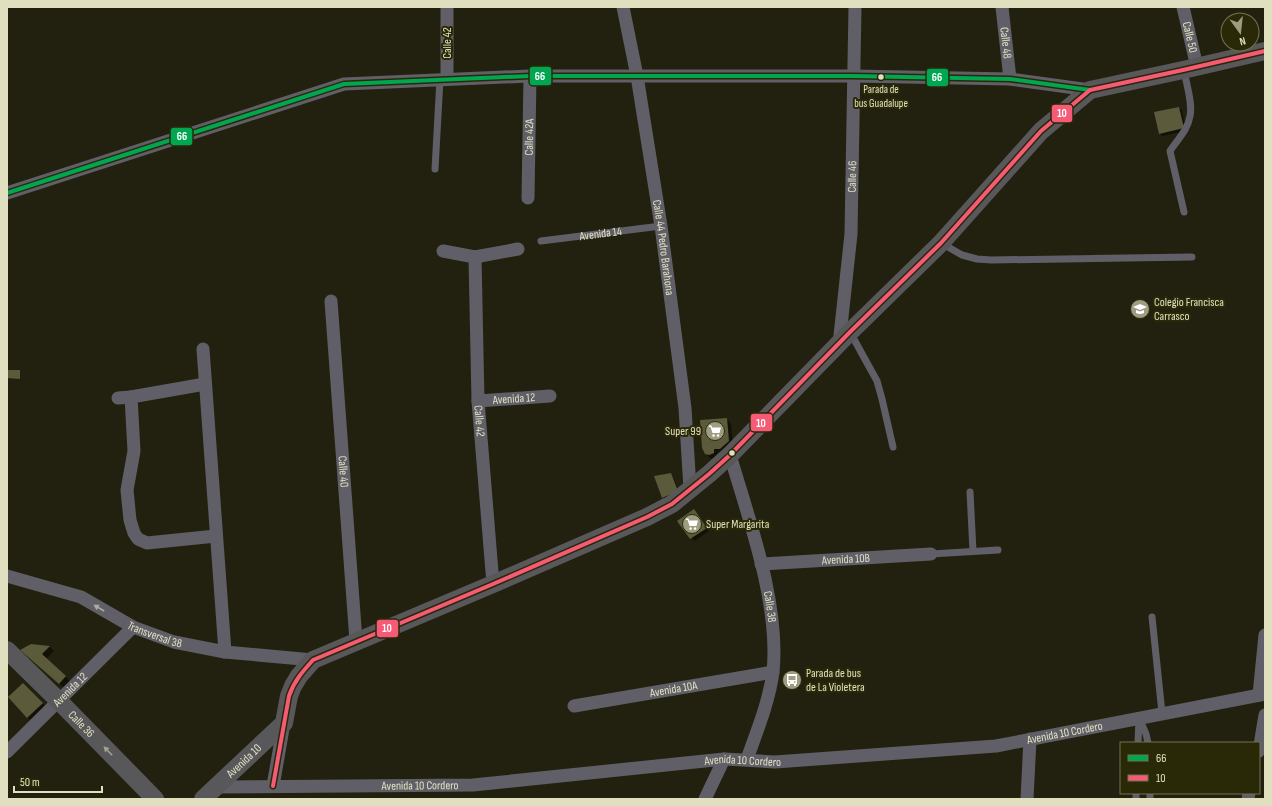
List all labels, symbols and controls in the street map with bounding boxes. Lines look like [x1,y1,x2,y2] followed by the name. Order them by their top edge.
[1220,12,1260,52] north arrow
[1179,20,1200,54] street label: Calle 50
[996,26,1015,59] street label: Calle 48
[440,27,455,59] street label: Calle 42
[1238,34,1247,48] text: N
[529,66,552,86] line badge: 66
[926,68,949,87] line badge: 66
[535,70,545,83] text: 66
[932,71,942,84] text: 66
[876,72,886,82] marker: Parada de bus Guadalupe
[854,83,908,110] place label: Parada de bus Guadalupe
[1051,104,1073,123] line badge: 10
[1057,107,1067,120] text: 10
[522,118,537,155] street label: Calle 42A
[170,127,193,146] line badge: 66
[177,130,187,143] text: 66
[845,161,860,193] street label: Calle 46
[649,199,677,297] street label: Calle 44 Pedro Barahona
[578,224,623,244] street label: Avenida 14
[1154,295,1224,324] place label: Colegio Francisca Carrasco
[1129,298,1151,320] school or university icon: Colegio Francisca Carrasco
[491,390,536,408] street label: Avenida 12
[470,405,488,437] street label: Calle 42
[750,413,773,432] line badge: 10
[756,417,766,430] text: 10
[704,420,726,442] supermarket icon: Super 99
[665,424,701,439] place label: Super 99
[727,448,737,458] unlabelled marker
[334,455,352,488] street label: Calle 40
[681,513,703,535] supermarket icon: Super Margarita
[706,517,770,532] place label: Super Margarita
[820,551,870,568] street label: Avenida 10B
[760,590,779,623] street label: Calle 38
[93,604,105,611] one-way arrow
[124,618,183,651] street label: Transversal 38
[376,619,399,638] line badge: 10
[382,622,392,635] text: 10
[806,666,865,695] place label: Parada de bus de La Violetera
[49,669,91,711] street label: Avenida 12
[781,669,803,691] bus stop icon: Parada de bus de La Violetera
[648,678,699,701] street label: Avenida 10A
[65,708,98,741] street label: Calle 36
[1025,719,1104,748] street label: Avenida 10 Cordero
[223,741,265,782] street label: Avenida 10
[1120,742,1260,794] legend
[103,746,113,756] one-way arrow
[1156,751,1167,766] text: 66
[703,752,782,770] street label: Avenida 10 Cordero
[14,768,102,794] scale bar
[1156,771,1166,786] text: 10
[20,775,40,790] text: 50 m
[381,778,459,794] street label: Avenida 10 Cordero

